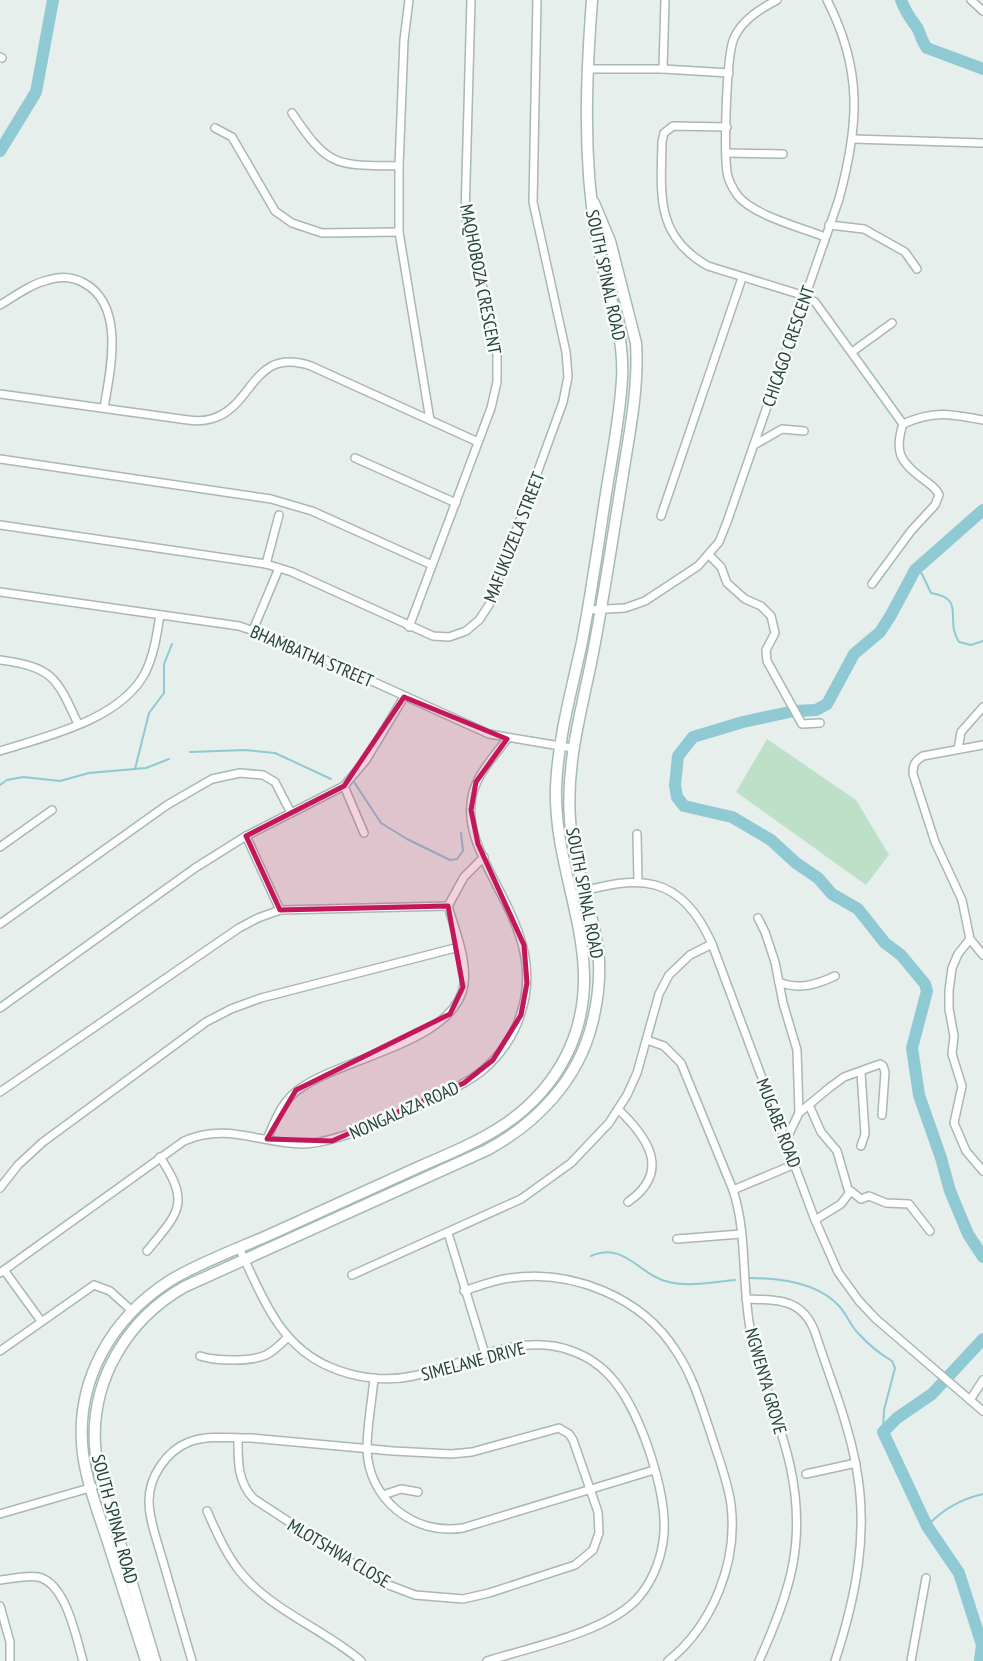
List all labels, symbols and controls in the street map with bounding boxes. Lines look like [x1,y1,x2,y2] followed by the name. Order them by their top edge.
[455,202,507,356] street label: MAQHOBOZA CRESCENT
[581,208,631,342] street label: SOUTH SPINAL ROAD
[757,282,819,410] street label: CHICAGO CRESCENT
[479,469,549,605] street label: MAFUKUZELA STREET
[247,620,377,692] street label: BHAMBATHA STREET
[561,826,609,960] street label: SOUTH SPINAL ROAD
[751,1075,807,1171] street label: MUGABE ROAD
[346,1076,462,1144] street label: NONGALAZA ROAD
[740,1325,792,1437] street label: NGWENYA GROVE
[418,1336,528,1386] street label: SIMELANE DRIVE
[87,1452,143,1586] street label: SOUTH SPINAL ROAD
[283,1513,395,1593] street label: MLOTSHWA CLOSE

